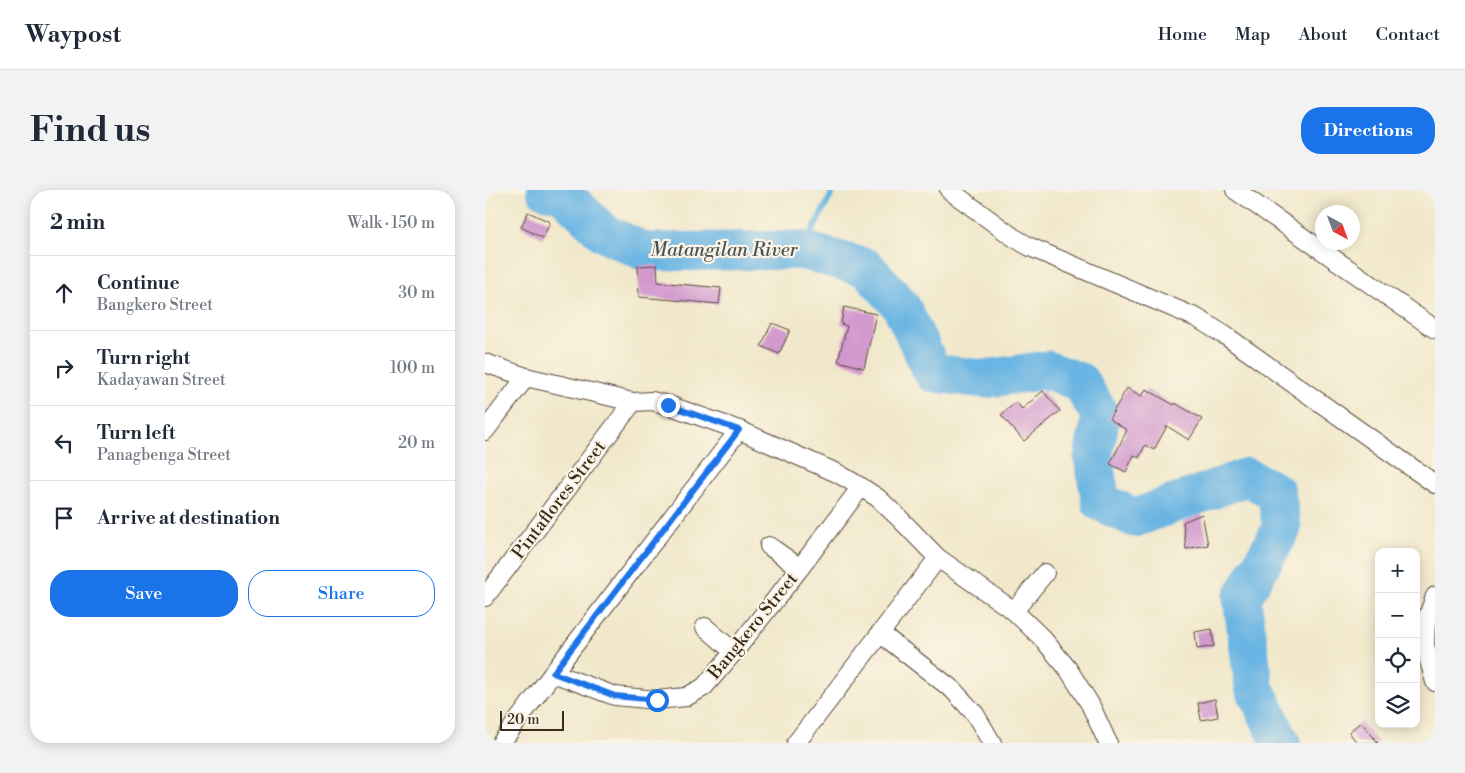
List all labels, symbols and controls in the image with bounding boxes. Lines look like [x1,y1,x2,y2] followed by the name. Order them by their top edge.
[25,20,121,50] text: Waypost
[1158,23,1207,46] text: Home
[1235,23,1271,46] text: Map
[1299,23,1348,46] text: About
[1376,23,1440,46] text: Contact
[1301,107,1435,154] button: Directions
[30,109,150,152] text: Find us
[1315,205,1360,250] north arrow
[50,210,105,236] text: 2 min
[347,213,435,233] text: Walk · 150 m
[650,238,799,262] water label: Matangilan River
[97,271,180,295] text: Continue
[50,279,78,307] icon: ahead
[398,283,435,303] text: 30 m
[97,295,213,315] text: Bangkero Street
[97,346,190,370] text: Turn right
[50,354,78,382] icon: right
[390,358,435,378] text: 100 m
[97,370,226,390] text: Kadayawan Street
[657,394,680,417] route end
[97,421,176,445] text: Turn left
[50,429,78,457] icon: left
[398,433,435,453] text: 20 m
[507,436,612,564] street label: Pintaflores Street
[97,445,231,465] text: Panagbenga Street
[50,504,78,532] icon: arrive
[97,506,280,530] text: Arrive at destination
[1375,548,1420,728] map controls
[1375,548,1420,593] button: +
[702,568,803,685] street label: Bangkero Street
[50,570,238,617] button: Save
[248,570,435,617] button: Share
[1375,593,1420,638] button: −
[1375,638,1420,683] button: locate
[1375,683,1420,728] button: layers
[646,689,669,712] route start
[500,708,564,731] scale bar
[507,711,539,729] text: 20 m

